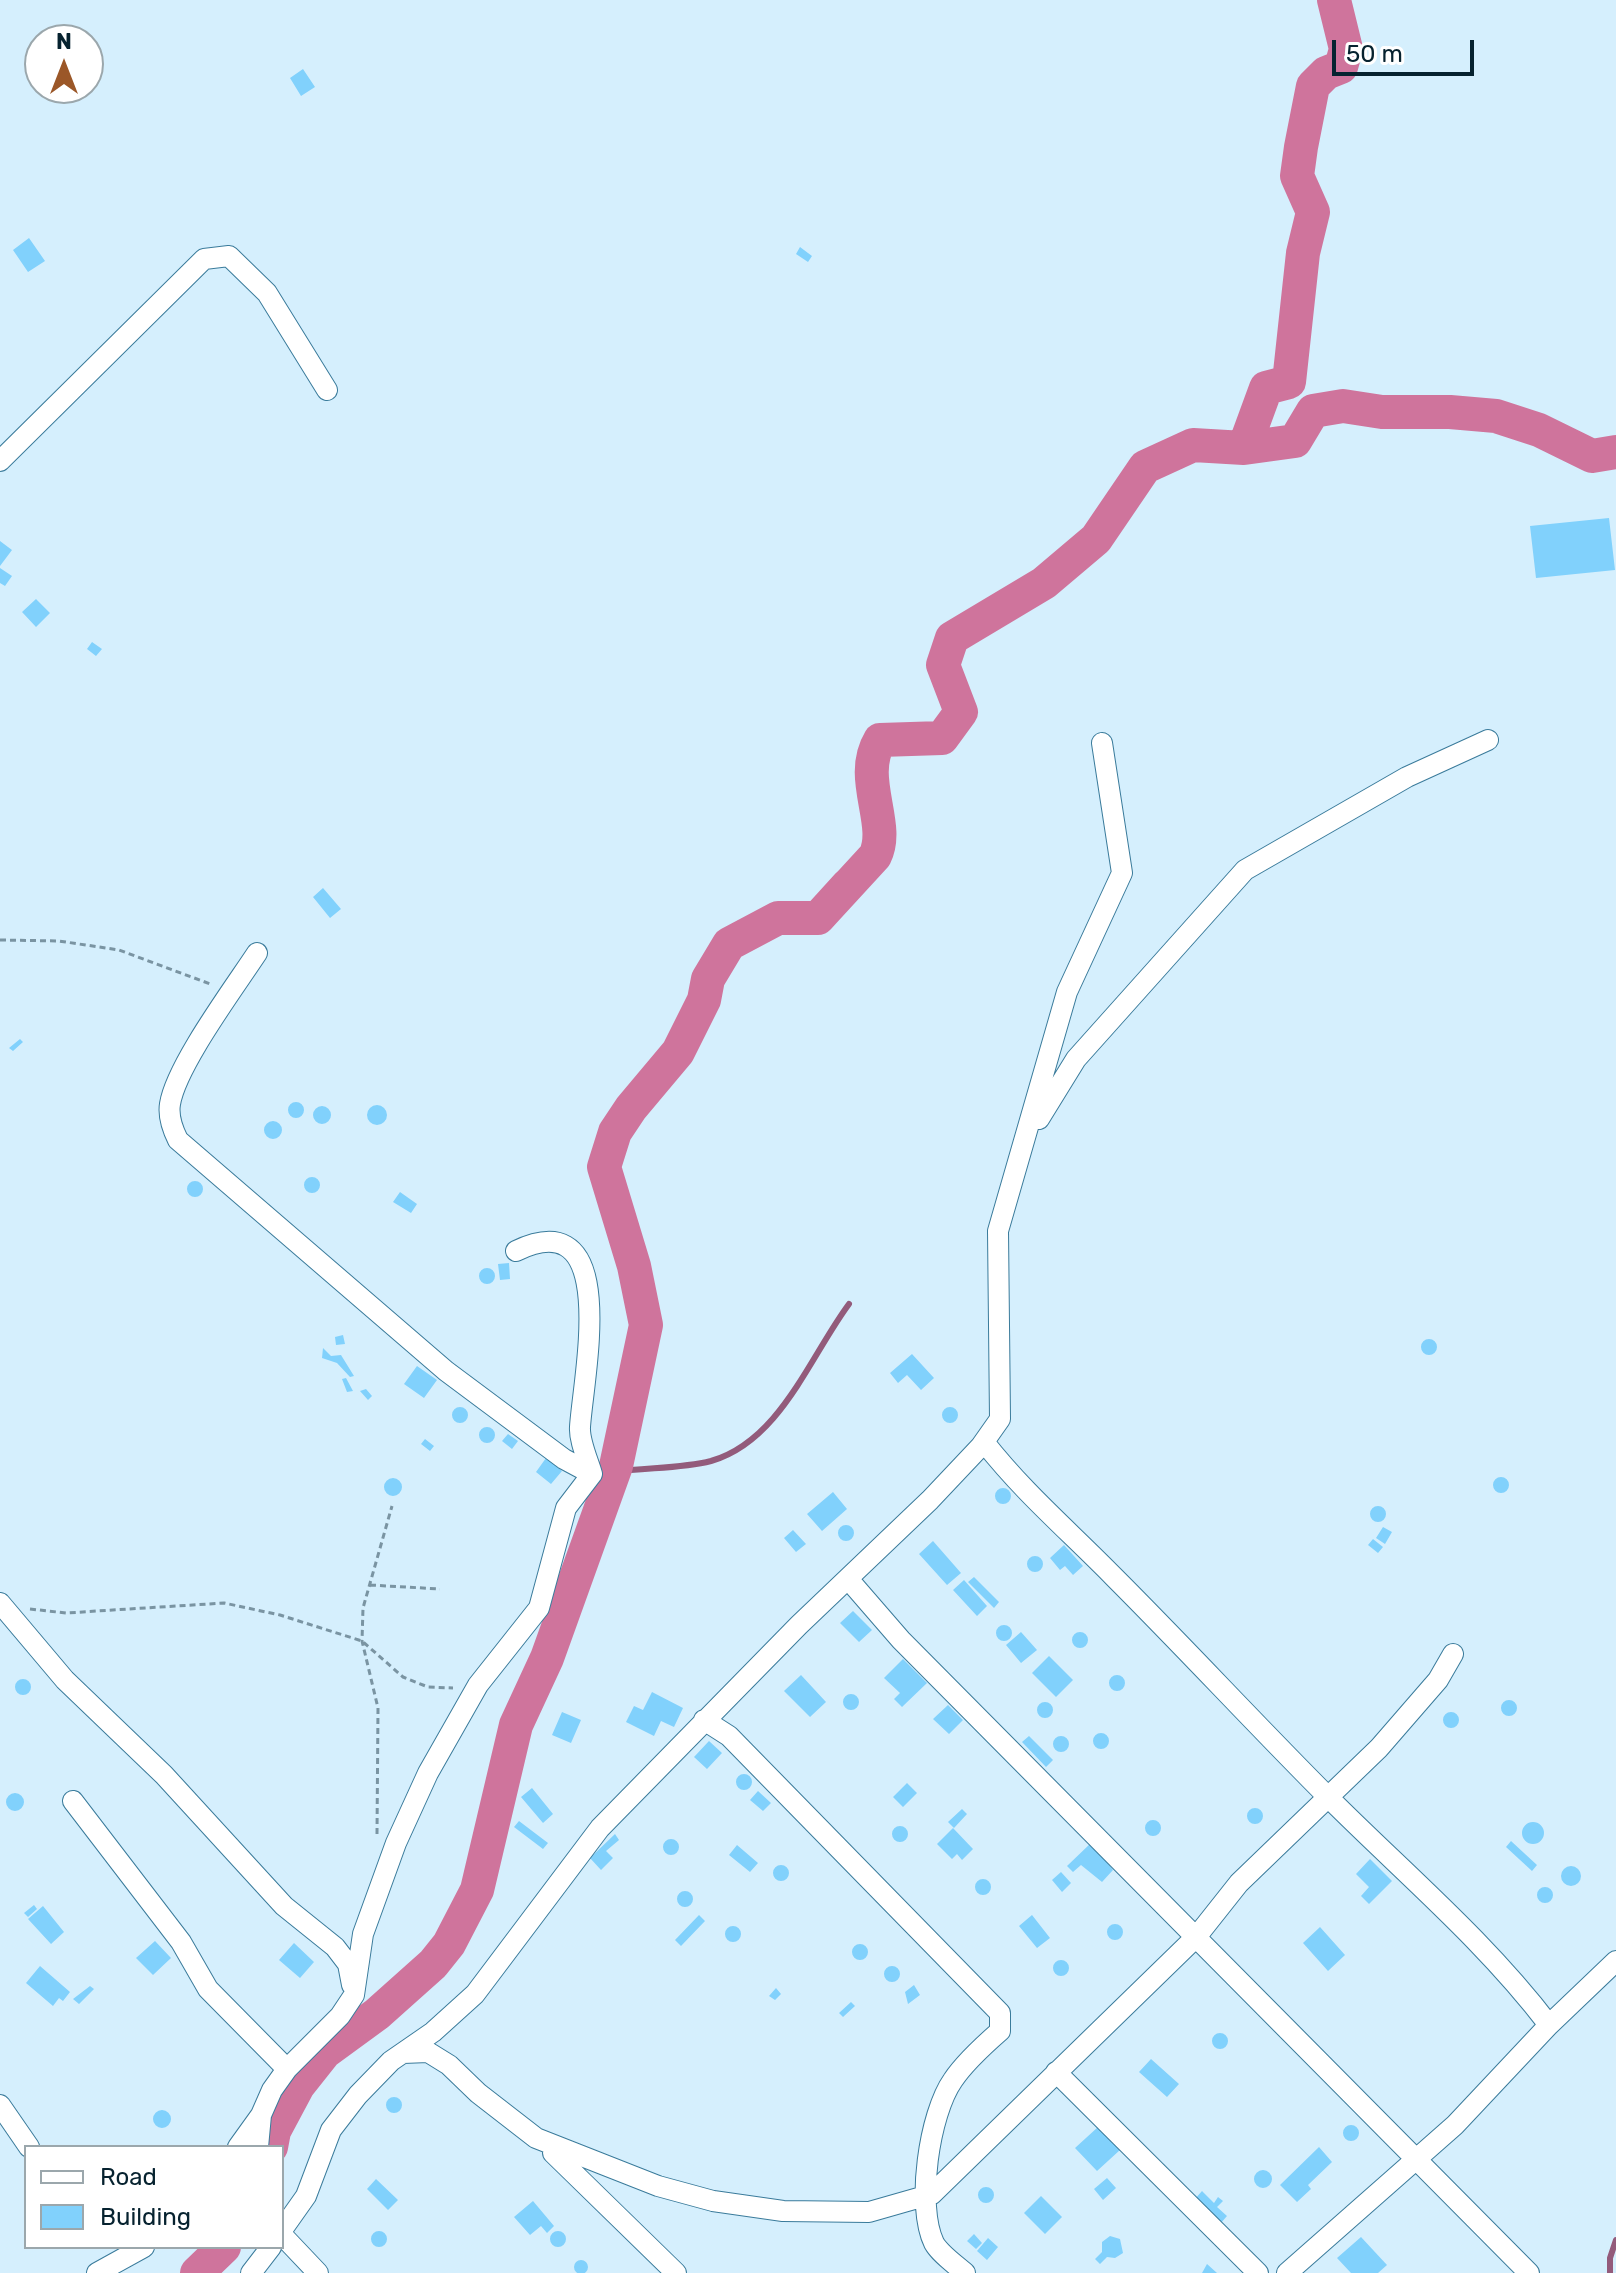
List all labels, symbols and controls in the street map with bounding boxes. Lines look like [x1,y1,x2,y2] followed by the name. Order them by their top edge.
[24,24,104,104] north arrow
[1336,24,1478,74] scale bar
[56,28,72,55] text: N
[1346,40,1403,68] text: 50 m
[24,2145,284,2249] legend
[100,2163,157,2191] text: Road
[100,2203,191,2231] text: Building

